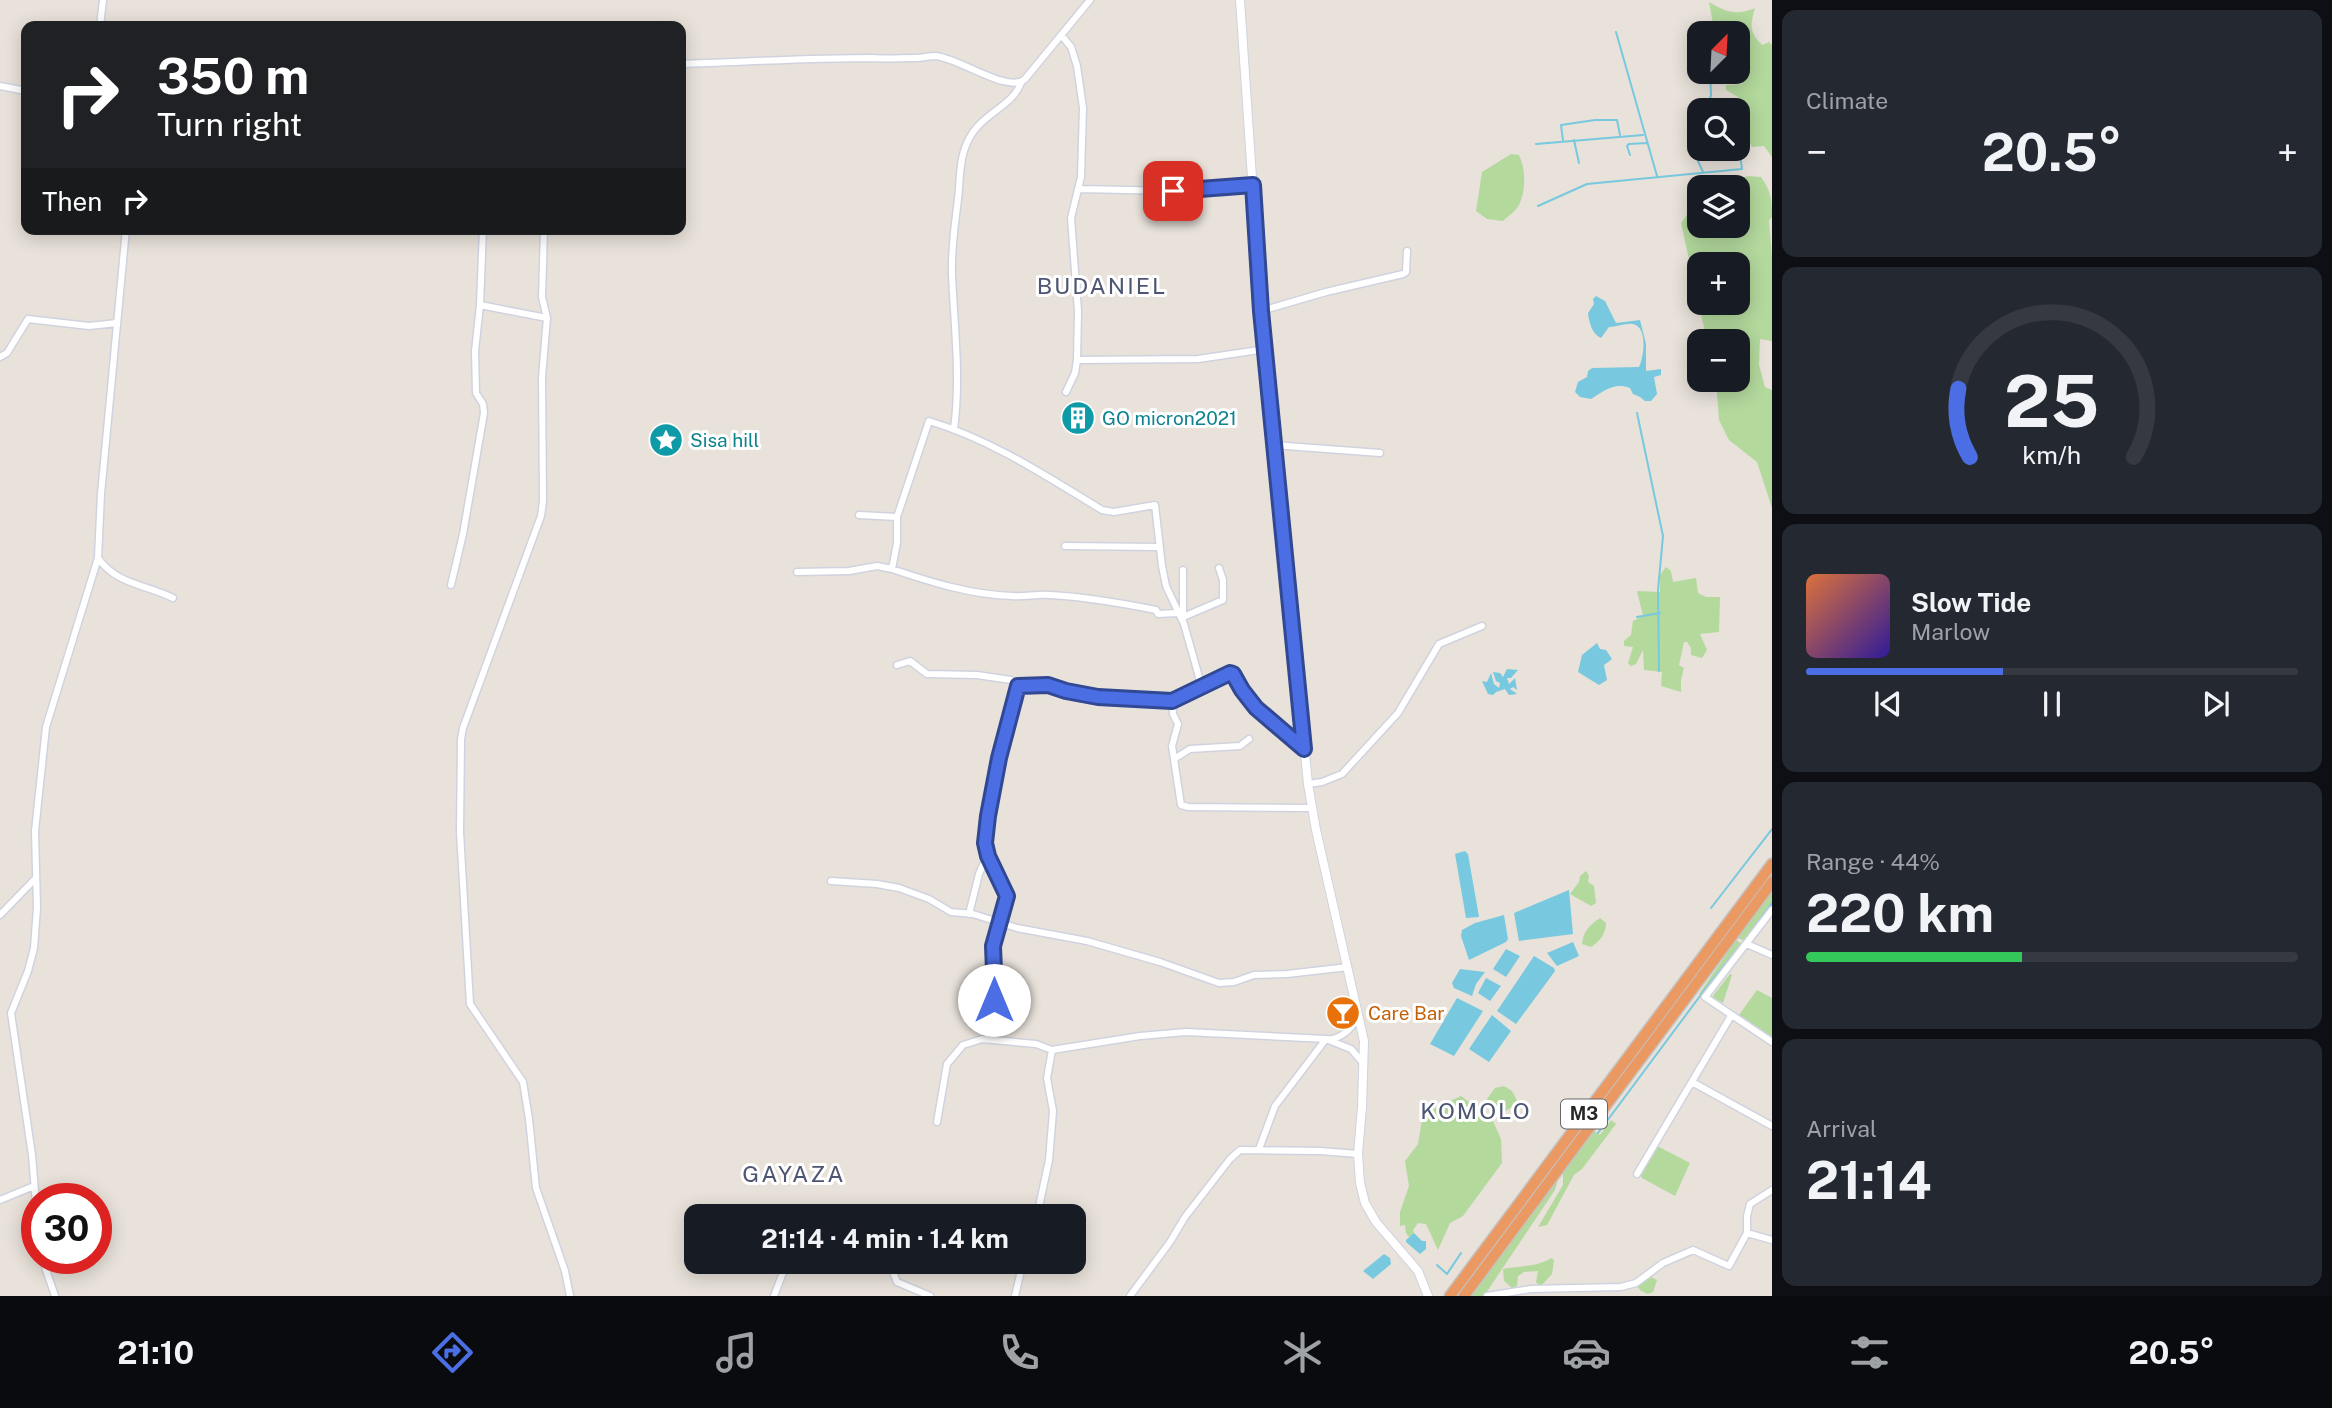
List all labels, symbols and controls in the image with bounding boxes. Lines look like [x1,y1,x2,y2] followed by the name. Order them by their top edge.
[1687,21,1750,84] north arrow
[1687,21,1750,392] map controls
[157,47,309,105] text: 350 m
[42,49,133,140] icon: right
[1806,87,1888,114] text: Climate
[1687,98,1750,161] button: search
[157,106,302,143] text: Turn right
[1982,122,2122,183] text: 20.5°
[1806,130,1827,175] text: −
[2277,130,2298,175] text: +
[1143,161,1203,221] pin
[1154,172,1192,210] icon: arrive
[1687,175,1750,238] button: layers
[116,182,154,220] icon: right
[42,186,102,217] text: Then
[1687,252,1750,315] button: +
[1037,272,1167,299] district label: BUDANIEL
[1687,329,1750,392] button: −
[2004,358,2100,443] text: 25
[1059,399,1097,437] building icon: GO micron2021
[1102,407,1237,429] place label: GO micron2021
[647,421,685,459] place icon: Sisa hill
[690,429,759,451] place label: Sisa hill
[2023,440,2081,470] text: km/h
[1911,587,2031,618] text: Slow Tide
[1911,618,1990,645] text: Marlow
[1869,685,1907,723] icon: previous
[2033,685,2071,723] icon: pause
[2197,685,2235,723] icon: next
[1806,848,1940,875] text: Range · 44%
[1806,883,1994,944] text: 220 km
[957,963,1031,1037] position arrow
[1324,994,1362,1032] bar icon: Care Bar
[1368,1002,1445,1024] place label: Care Bar
[1420,1097,1532,1124] district label: KOMOLO
[1561,1100,1607,1128] road number: M3
[1806,1115,1877,1142] text: Arrival
[1806,1150,1932,1211] text: 21:14
[742,1160,846,1187] district label: GAYAZA
[21,1183,112,1274] speed limit sign: 30
[761,1223,1009,1254] text: 21:14 · 4 min · 1.4 km
[428,1328,477,1377] icon: directions
[712,1328,761,1377] icon: music
[995,1328,1044,1377] icon: phone
[1278,1328,1327,1377] icon: climate
[1562,1328,1611,1377] icon: car
[1845,1328,1894,1377] icon: filters
[117,1334,194,1371] text: 21:10
[2128,1334,2215,1371] text: 20.5°

